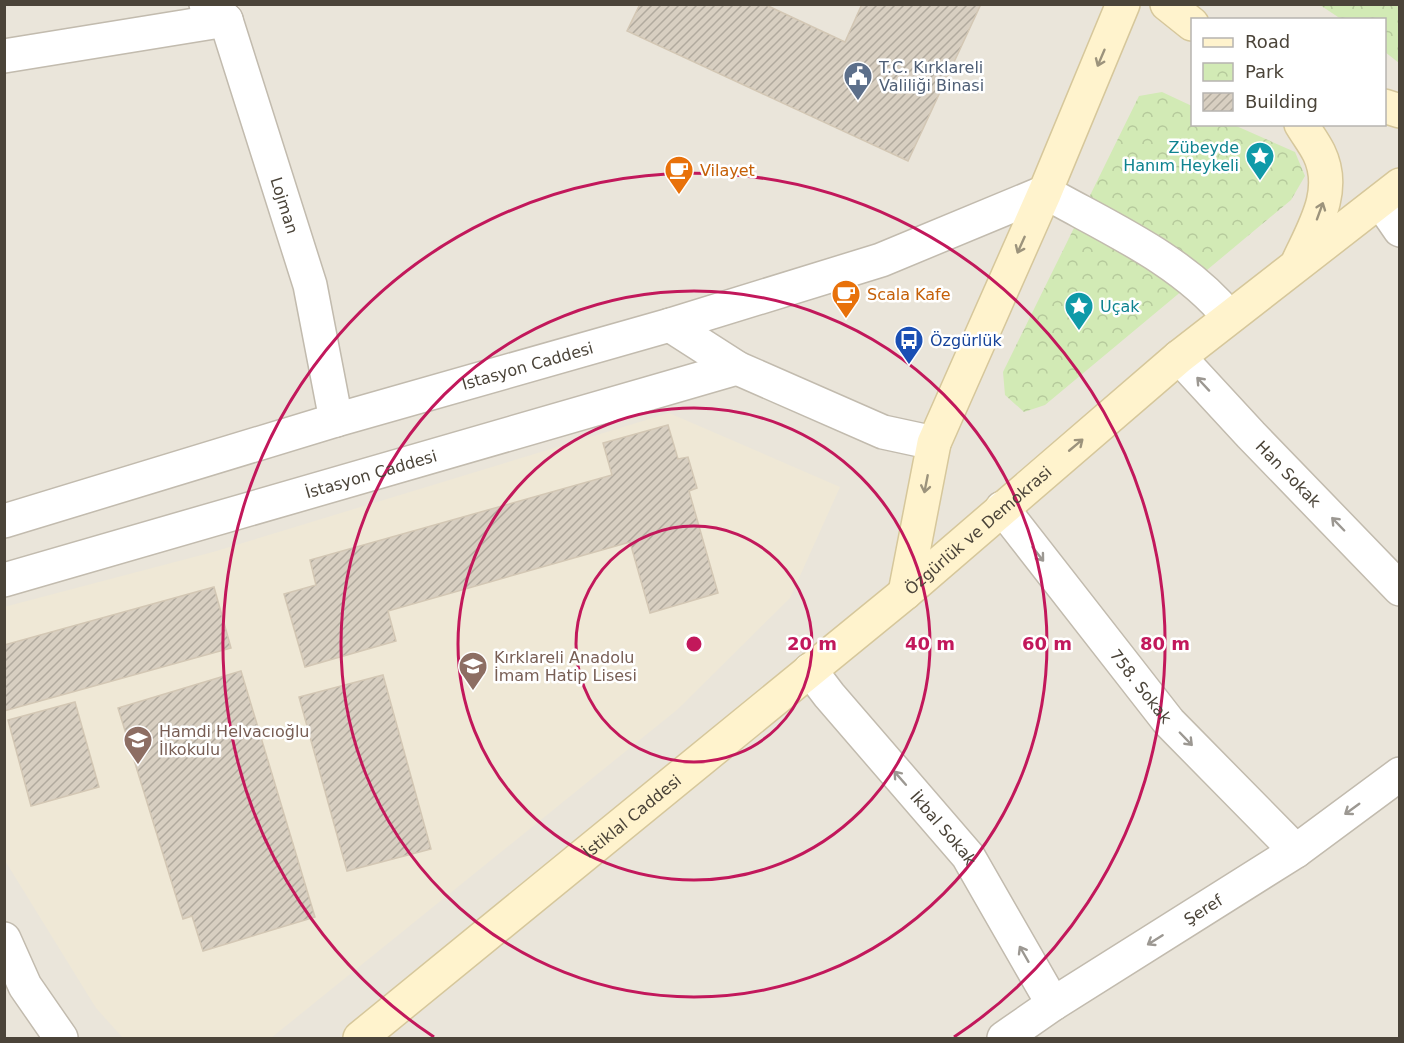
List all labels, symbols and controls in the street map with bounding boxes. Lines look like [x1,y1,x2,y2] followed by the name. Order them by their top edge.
[1191,18,1386,126] legend
[1245,31,1290,52] text: Road
[1095,49,1106,67] one-way arrow
[878,58,984,95] place label: T.C. Kırklareli Valiliği Binasi
[842,60,874,102] public building icon: T.C. Kırklareli Valiliği Binasi
[1245,61,1284,82] text: Park
[1245,91,1318,112] text: Building
[1123,138,1239,175] place label: Zübeyde Hanım Heykeli
[1244,140,1276,182] place icon: Zübeyde Hanım Heykeli
[663,154,695,196] cafe icon: Vilayet
[700,161,755,180] place label: Vilayet
[267,175,303,236] street label: Lojman
[1316,202,1327,220] one-way arrow
[1015,236,1026,254] one-way arrow
[830,278,862,320] cafe icon: Scala Kafe
[867,285,951,304] place label: Scala Kafe
[1063,290,1095,332] place icon: Uçak
[1100,297,1140,316] place label: Uçak
[893,324,925,366] bus stop icon: Özgürlük
[930,331,1002,350] place label: Özgürlük
[459,338,595,393] street label: Istasyon Caddesi
[1196,376,1210,391] one-way arrow
[1252,437,1325,511] street label: Han Sokak
[1068,438,1084,451] one-way arrow
[303,446,439,502] street label: İstasyon Caddesi
[901,462,1055,598] street label: Özgürlük ve Demokrasi
[920,474,931,493] one-way arrow
[1331,517,1345,532] one-way arrow
[1032,546,1045,562] one-way arrow
[787,633,837,654] text: 20 m
[905,633,955,654] text: 40 m
[1022,633,1072,654] text: 60 m
[1140,633,1190,654] text: 80 m
[684,634,704,654] centre of rings
[1106,645,1176,728] street label: 758. Sokak
[494,648,637,685] place label: Kırklareli Anadolu İmam Hatip Lisesi
[457,650,489,692] school or university icon: Kırklareli Anadolu İmam Hatip Lisesi
[159,722,309,759] place label: Hamdi Helvacıoğlu İlkokulu
[122,724,154,766] school or university icon: Hamdi Helvacıoğlu İlkokulu
[1178,732,1193,747] one-way arrow
[579,770,685,862] street label: İstiklal Caddesi
[893,771,907,786] one-way arrow
[907,787,981,869] street label: İkbal Sokak
[1345,803,1361,815] one-way arrow
[1180,890,1226,929] street label: Şeref
[1147,934,1164,946] one-way arrow
[1018,946,1030,963] one-way arrow

